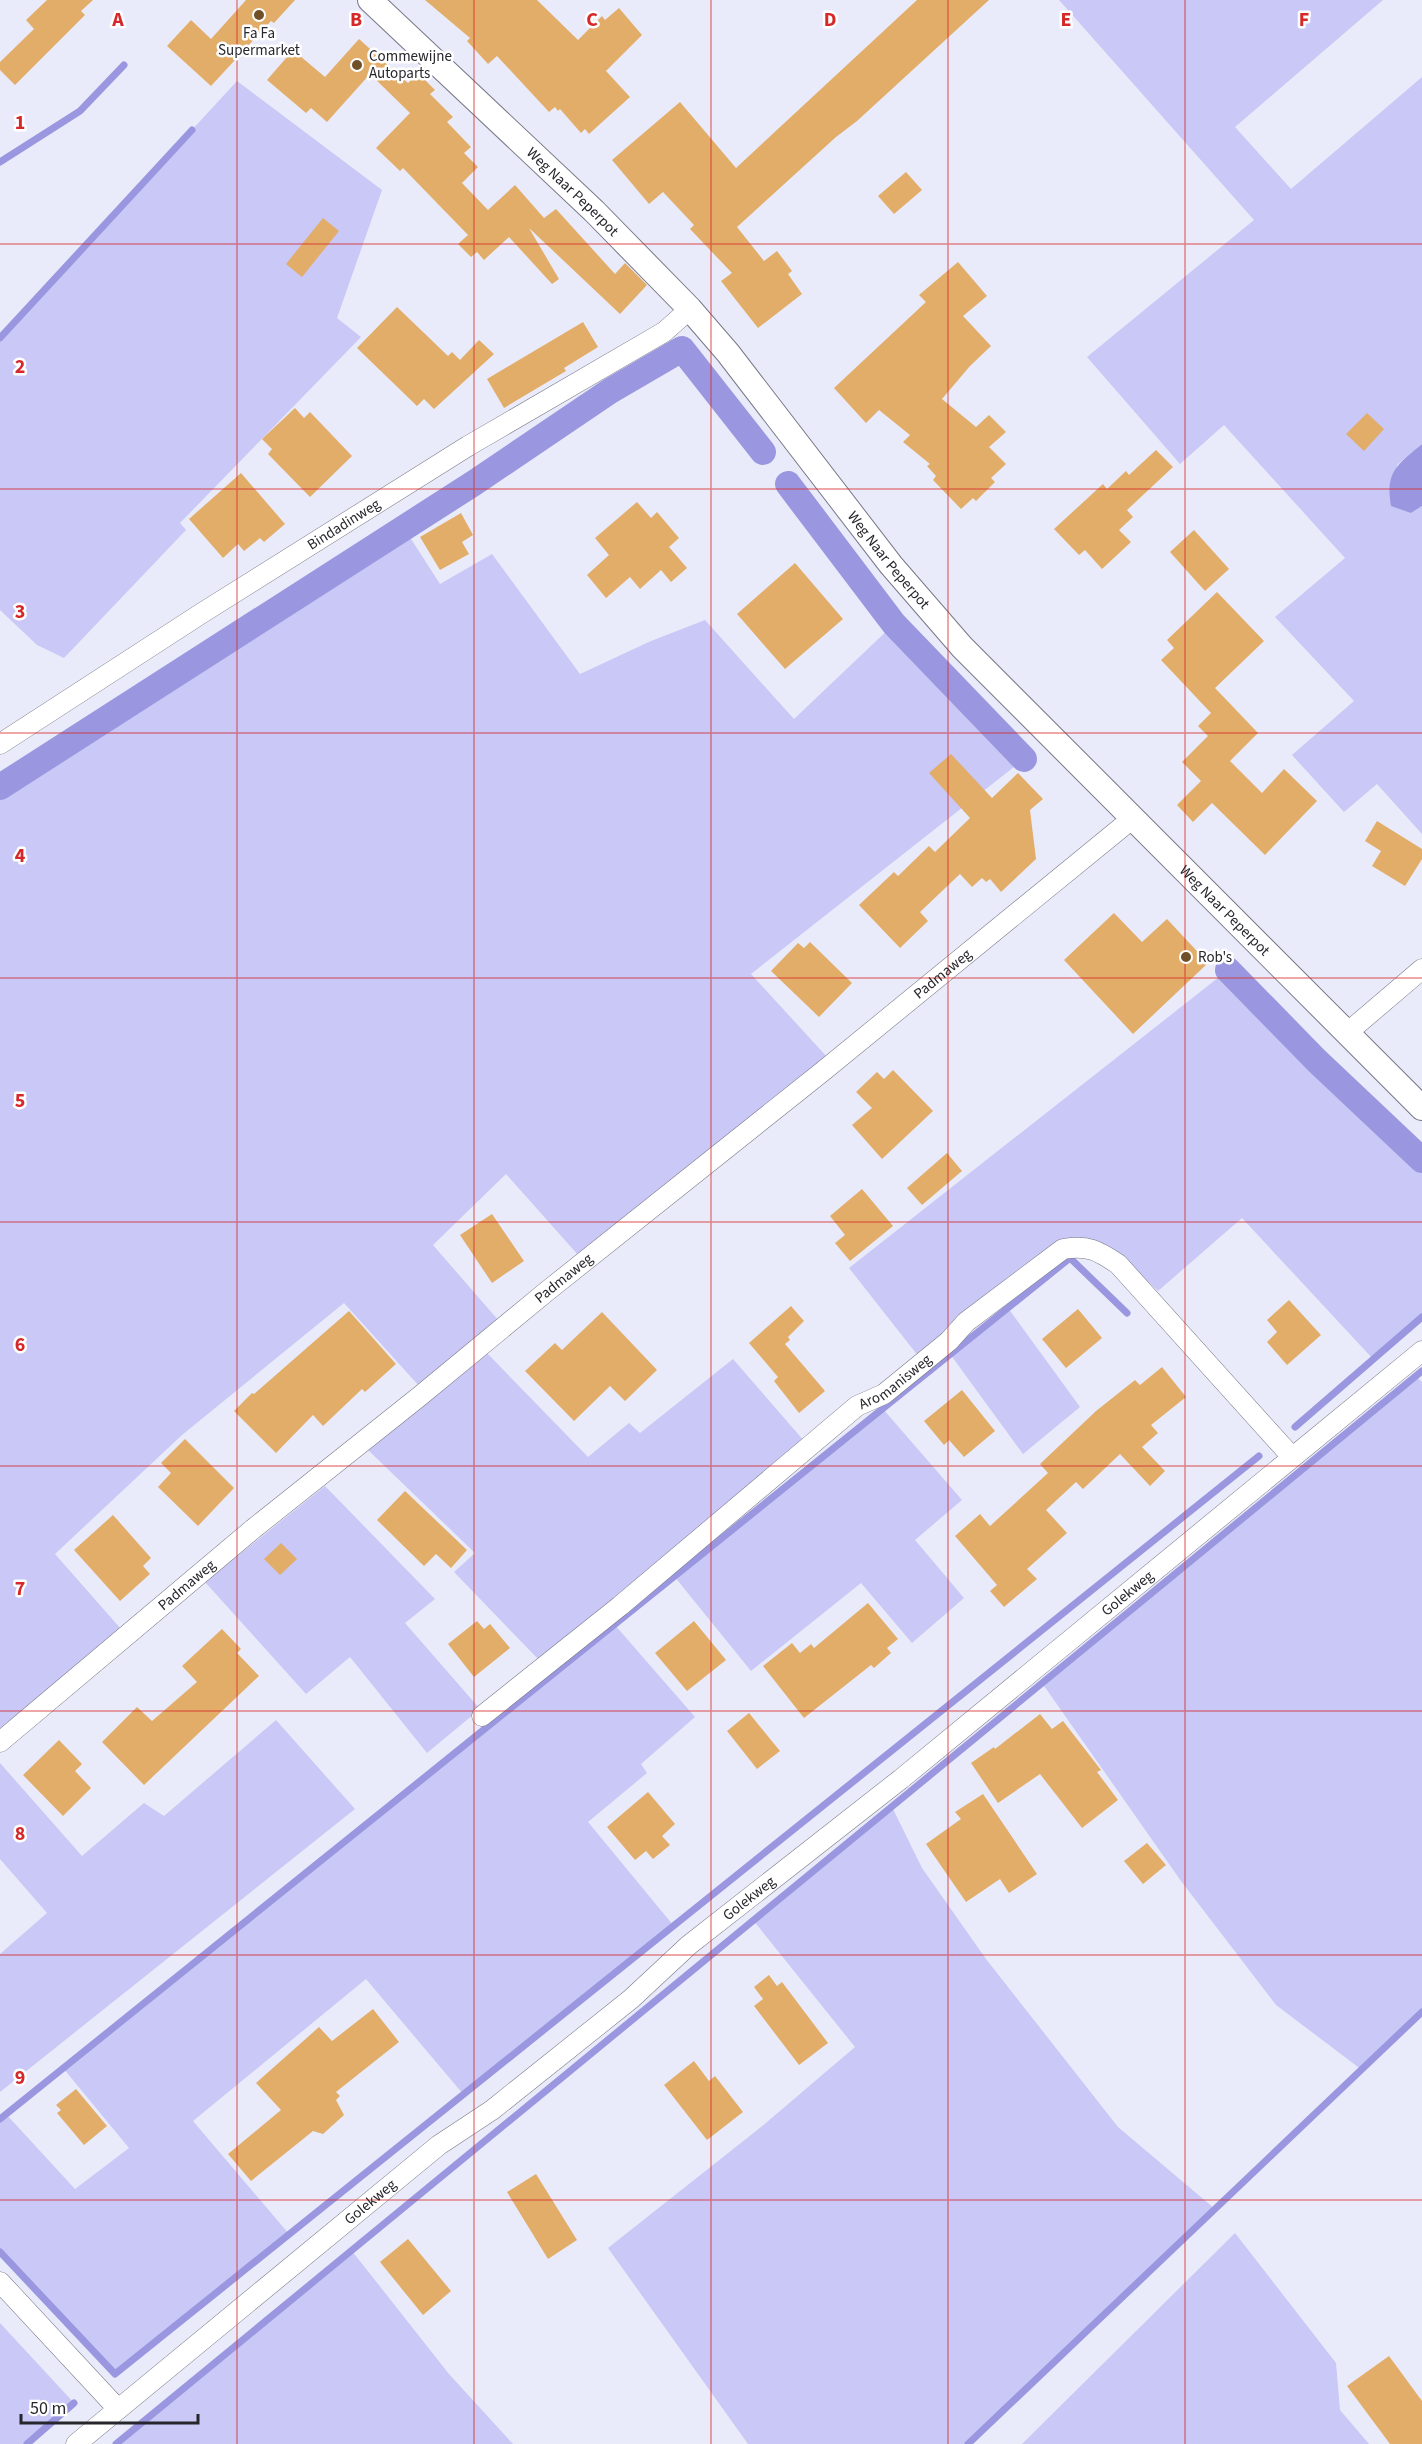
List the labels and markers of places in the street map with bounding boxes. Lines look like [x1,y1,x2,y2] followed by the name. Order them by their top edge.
[252,8,266,22] marker: Fa Fa Supermarket
[218,23,300,61] place label: Fa Fa Supermarket
[369,46,452,84] place label: Commewijne Autoparts
[350,58,364,72] marker: Commewijne Autoparts
[1198,947,1232,968] place label: Rob's
[1179,950,1193,964] marker: Rob's

